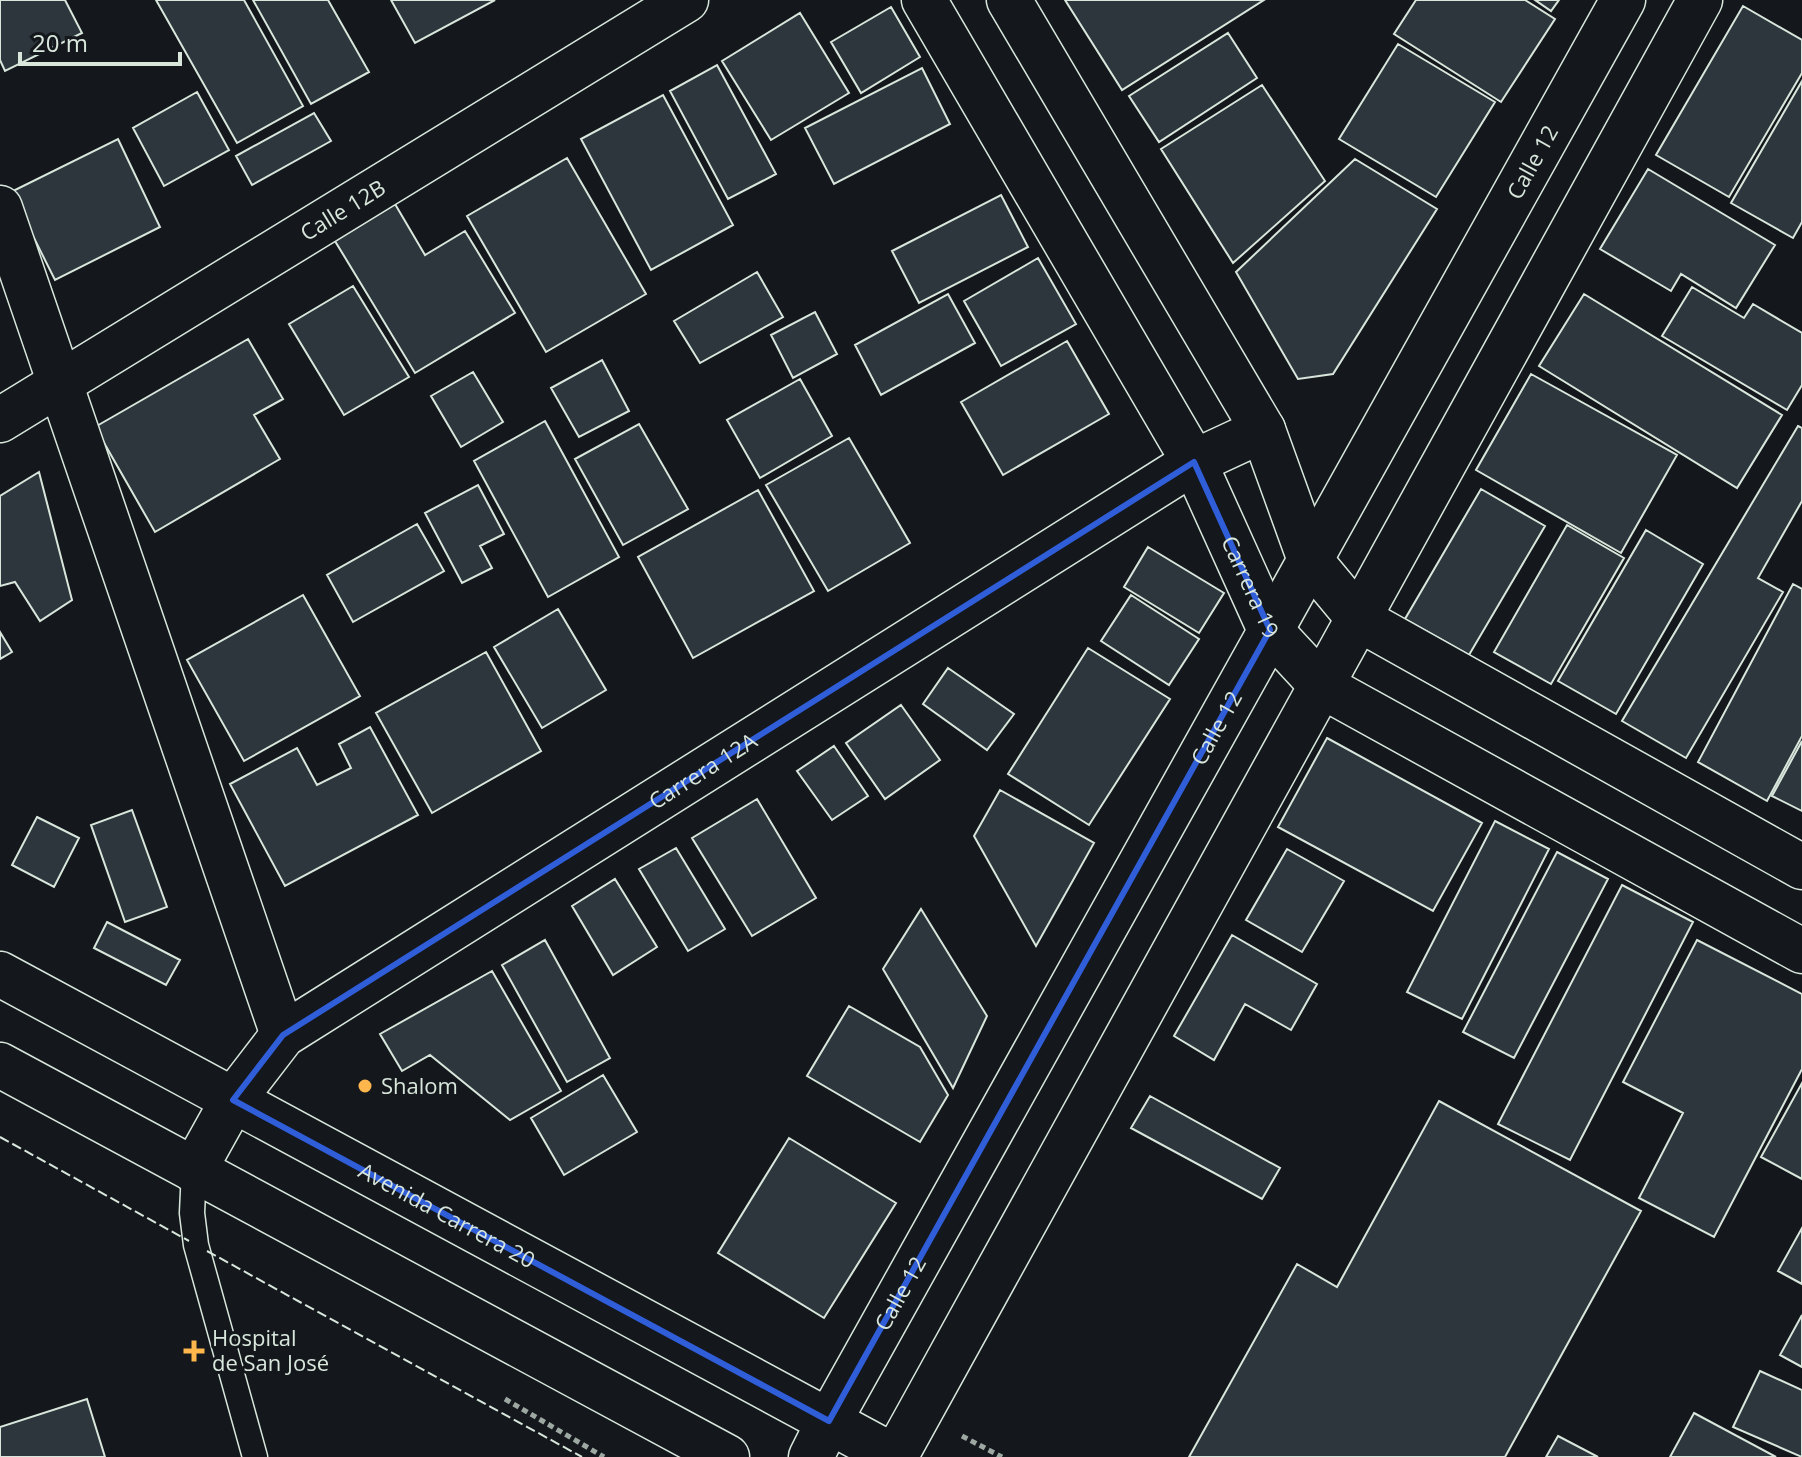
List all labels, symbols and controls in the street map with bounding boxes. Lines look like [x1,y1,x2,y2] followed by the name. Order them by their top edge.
[20,16,180,66] scale bar
[32,26,88,59] text: 20 m
[1499,119,1564,204] street label: Calle 12
[294,172,391,247] street label: Calle 12B
[1215,531,1286,645] street label: Carrera 19
[1183,685,1248,770] street label: Calle 12
[642,725,762,815] street label: Carrera 12A
[381,1070,458,1100] place label: Shalom
[356,1077,374,1095] marker: Shalom
[354,1155,541,1274] street label: Avenida Carrera 20
[867,1251,932,1336] street label: Calle 12
[212,1322,329,1377] place label: Hospital de San José
[183,1340,205,1362] marker: Hospital de San José

